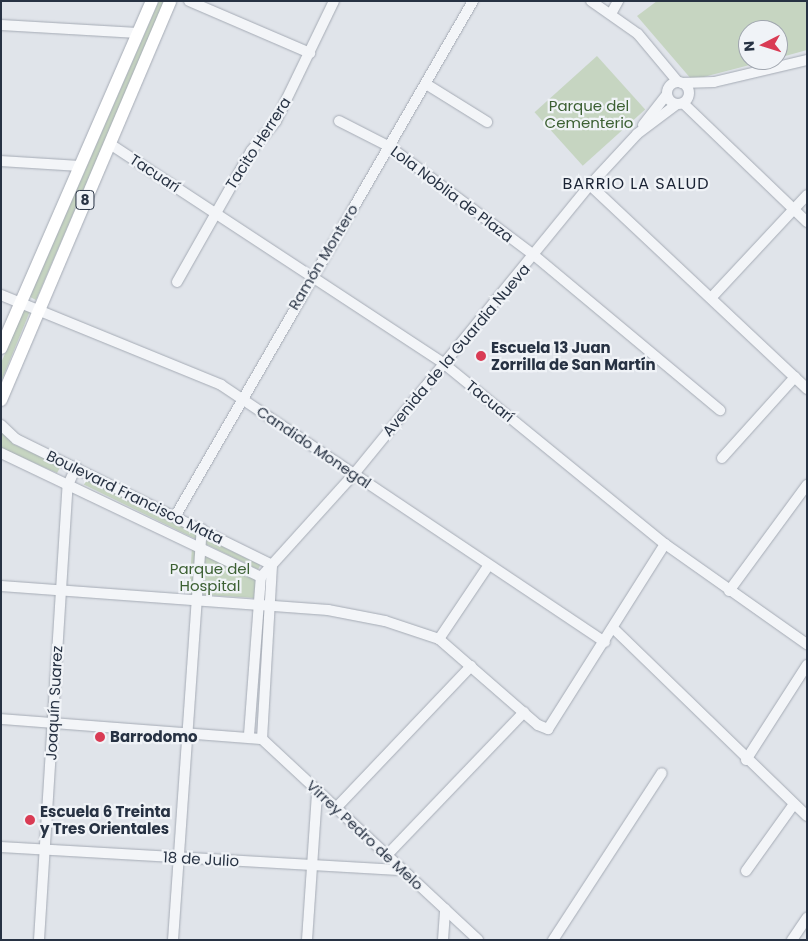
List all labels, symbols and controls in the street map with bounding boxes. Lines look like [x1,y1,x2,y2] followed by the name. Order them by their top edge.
[738,20,788,70] north arrow
[739,40,759,52] text: N
[222,94,294,192] street label: Tacito Herrera
[545,96,633,131] park label: Parque del Cementerio
[387,142,517,246] street label: Lola Noblia de Plaza
[126,150,184,196] street label: Tacuarí
[561,174,711,194] district label: BARRIO LA SALUD
[75,188,95,212] road number: 8
[284,201,362,313] street label: Ramón Montero
[379,260,533,440] street label: Avenida de la Guardia Nueva
[491,338,656,373] place label: Escuela 13 Juan Zorrilla de San Martín
[475,350,487,362] marker: Escuela 13 Juan Zorrilla de San Martín
[462,376,518,426] street label: Tacuarí
[253,402,375,492] street label: Candido Monegal
[44,446,226,548] street label: Boulevard Francisco Mata
[170,559,250,594] park label: Parque del Hospital
[42,645,66,761] street label: Joaquín Suarez
[110,728,198,746] place label: Barrodomo
[94,731,106,743] marker: Barrodomo
[303,776,427,894] street label: Virrey Pedro de Melo
[40,802,171,837] place label: Escuela 6 Treinta y Tres Orientales
[24,814,36,826] marker: Escuela 6 Treinta y Tres Orientales
[162,848,240,870] street label: 18 de Julio

